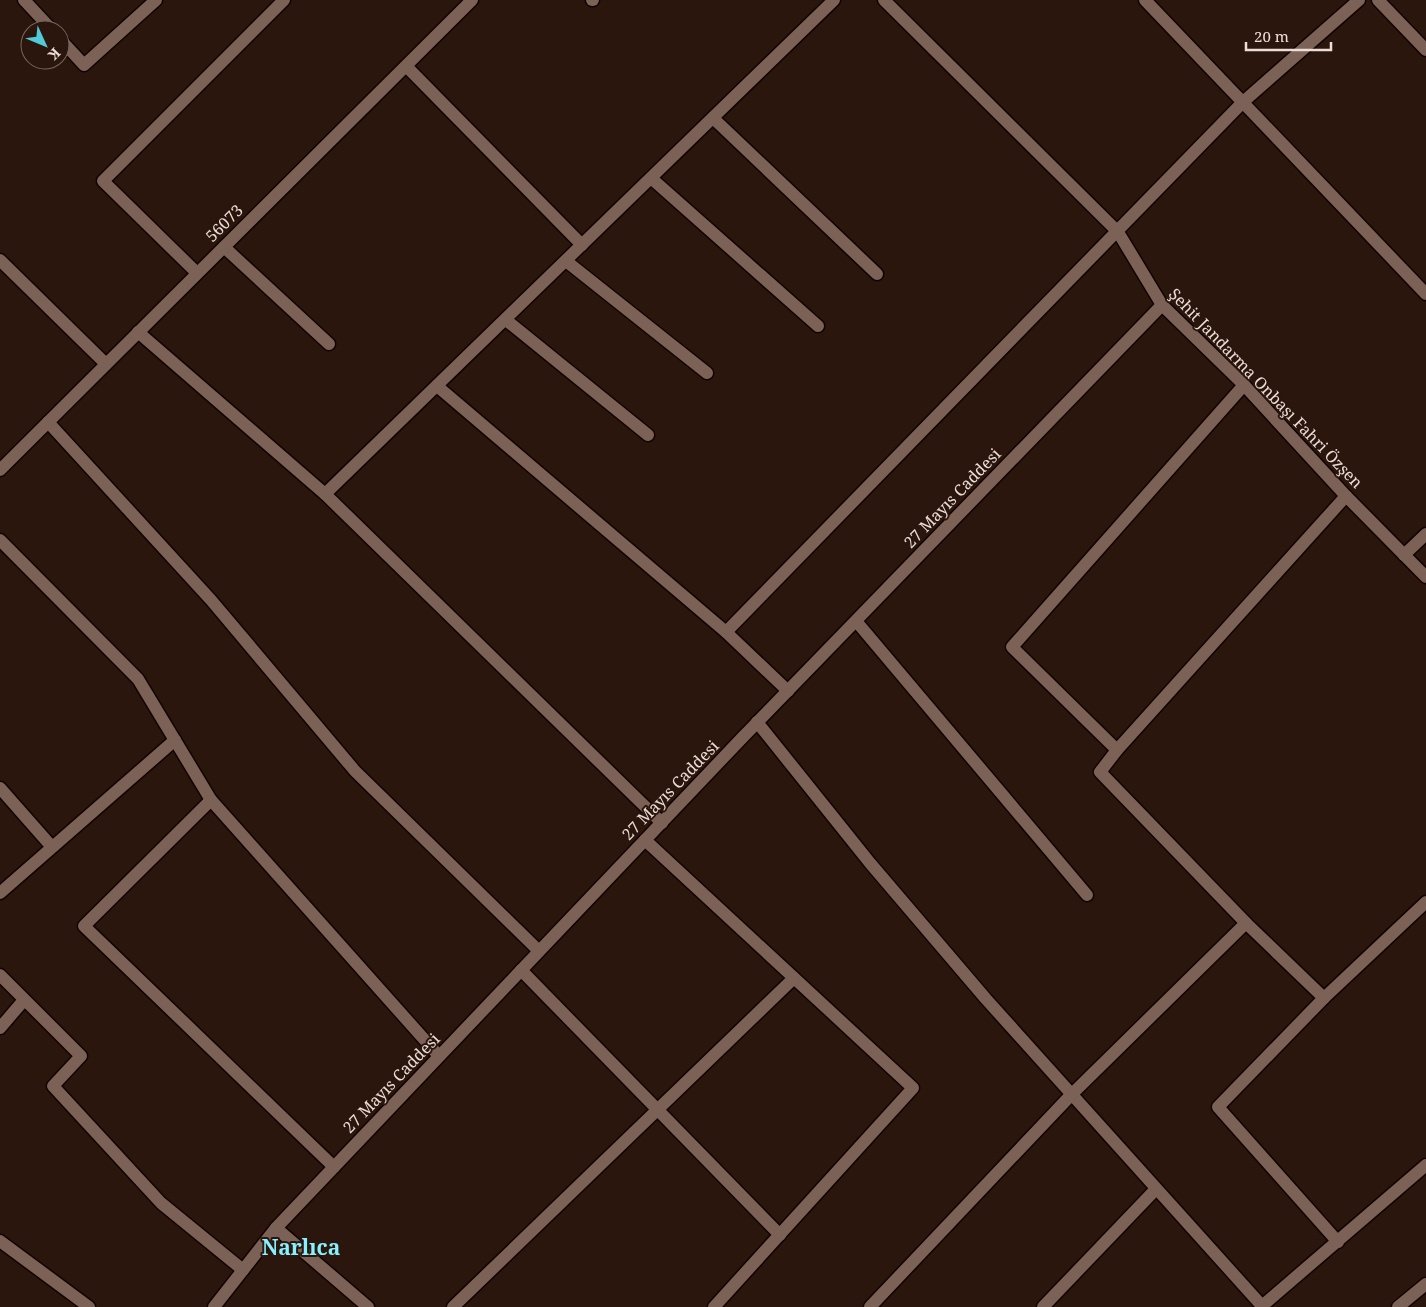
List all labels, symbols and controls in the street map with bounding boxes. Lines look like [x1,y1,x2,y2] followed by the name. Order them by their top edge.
[20,20,70,70] north arrow
[1246,20,1331,52] scale bar
[1254,26,1289,46] text: 20 m
[44,44,65,65] text: K
[200,199,248,247] street label: 56073
[1164,283,1368,493] street label: Şehit Jandarma Onbaşı Fahri Özşen
[899,443,1005,553] street label: 27 Mayıs Caddesi
[617,735,723,845] street label: 27 Mayıs Caddesi
[338,1028,444,1138] street label: 27 Mayıs Caddesi
[262,1233,340,1261] district label: Narlıca

